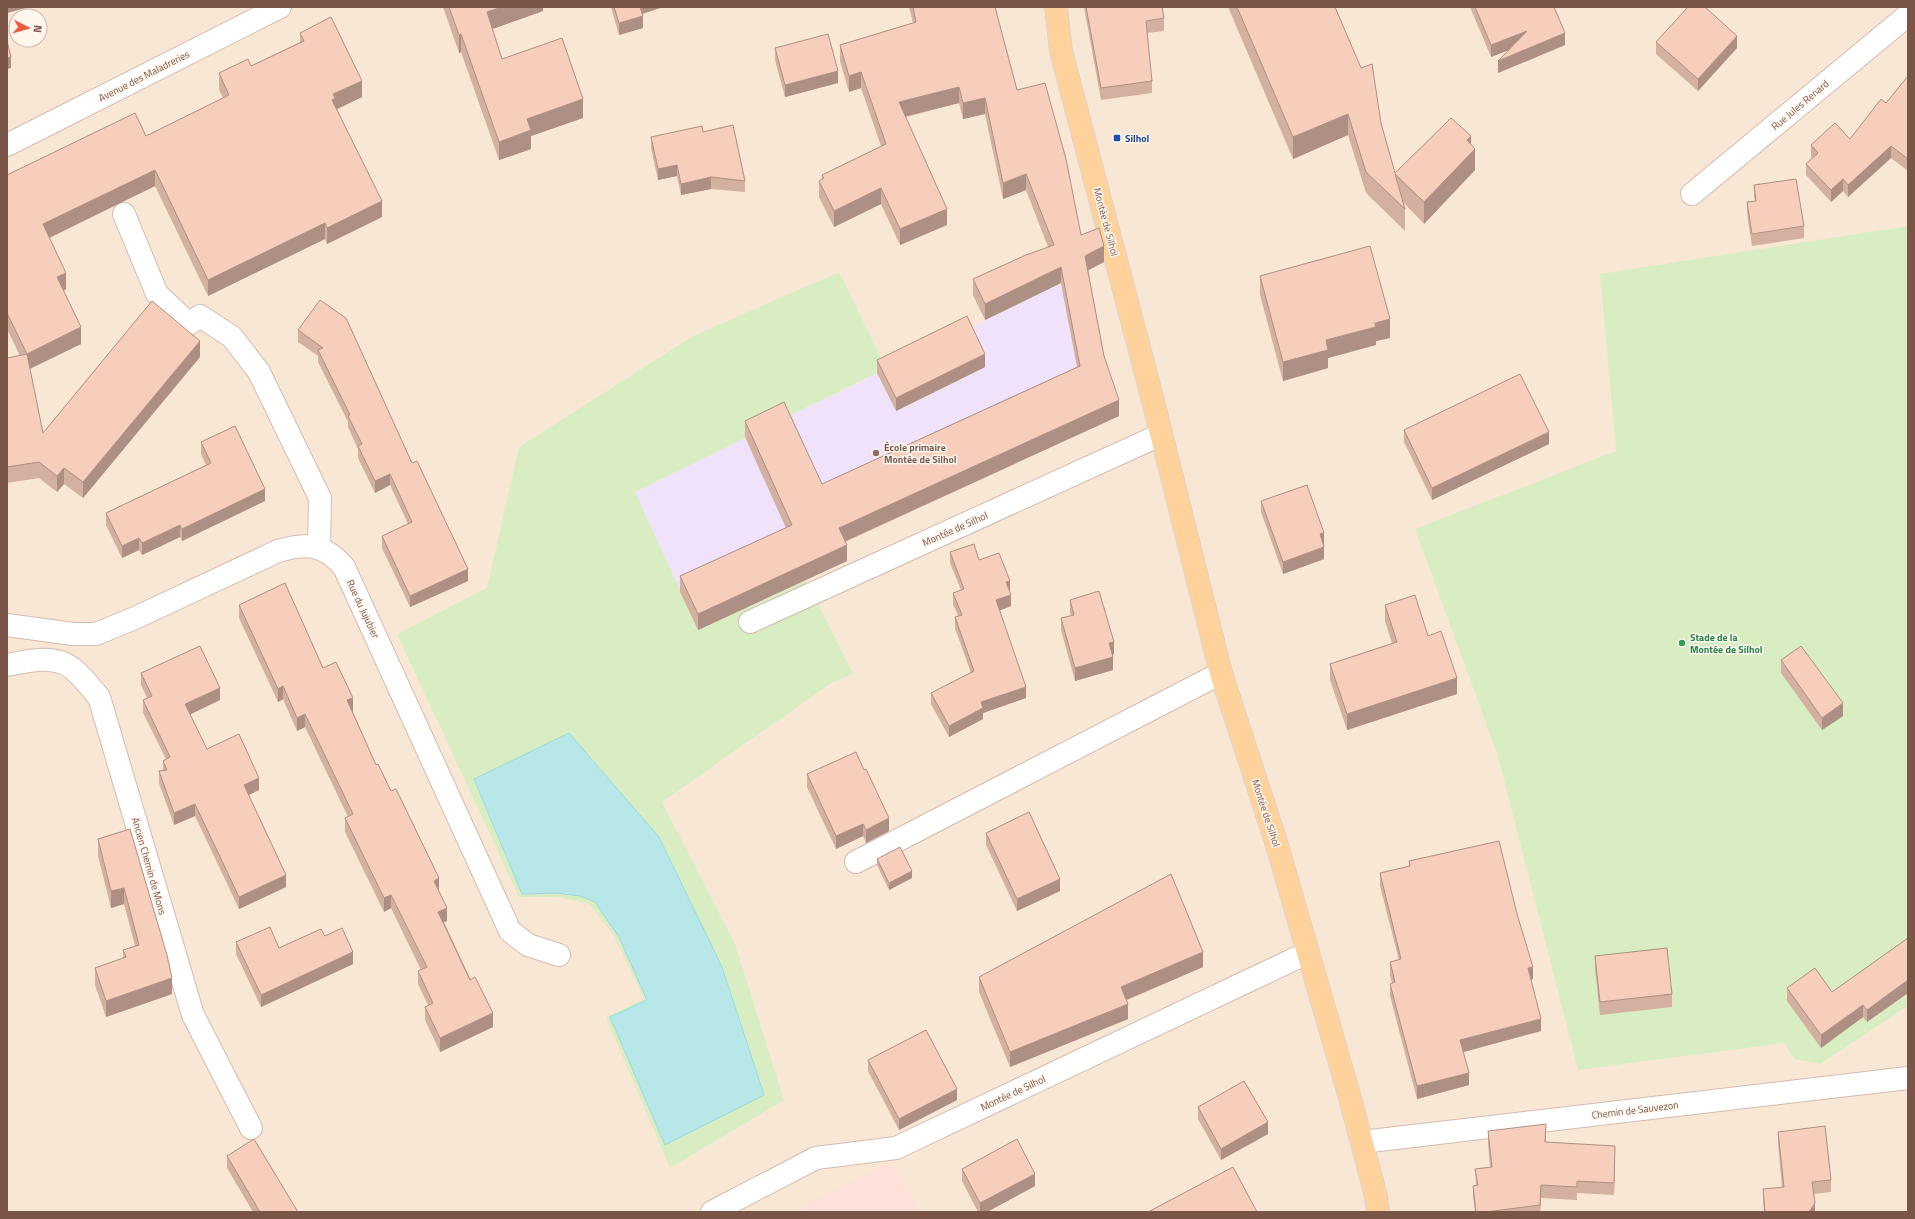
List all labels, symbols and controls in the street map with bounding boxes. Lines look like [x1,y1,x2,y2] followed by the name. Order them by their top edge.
[8,8,48,48] north arrow
[30,24,46,34] text: N
[96,46,192,105] street label: Avenue des Maladreries
[1768,76,1832,134] street label: Rue Jules Renard
[1125,131,1150,146] place label: Silhol
[1112,133,1122,143] marker: Silhol
[1090,186,1122,258] street label: Montée de Silhol
[884,440,957,467] place label: École primaire Montée de Silhol
[871,448,881,458] marker: École primaire Montée de Silhol
[920,508,990,550] street label: Montée de Silhol
[343,577,383,641] street label: Rue du Jujubier
[1690,630,1763,657] place label: Stade de la Montée de Silhol
[1677,638,1687,648] marker: Stade de la Montée de Silhol
[1248,777,1284,849] street label: Montée de Silhol
[128,816,170,917] street label: Ancien Chemin de Mons
[978,1071,1048,1115] street label: Montée de Silhol
[1591,1097,1679,1123] street label: Chemin de Sauvezon

